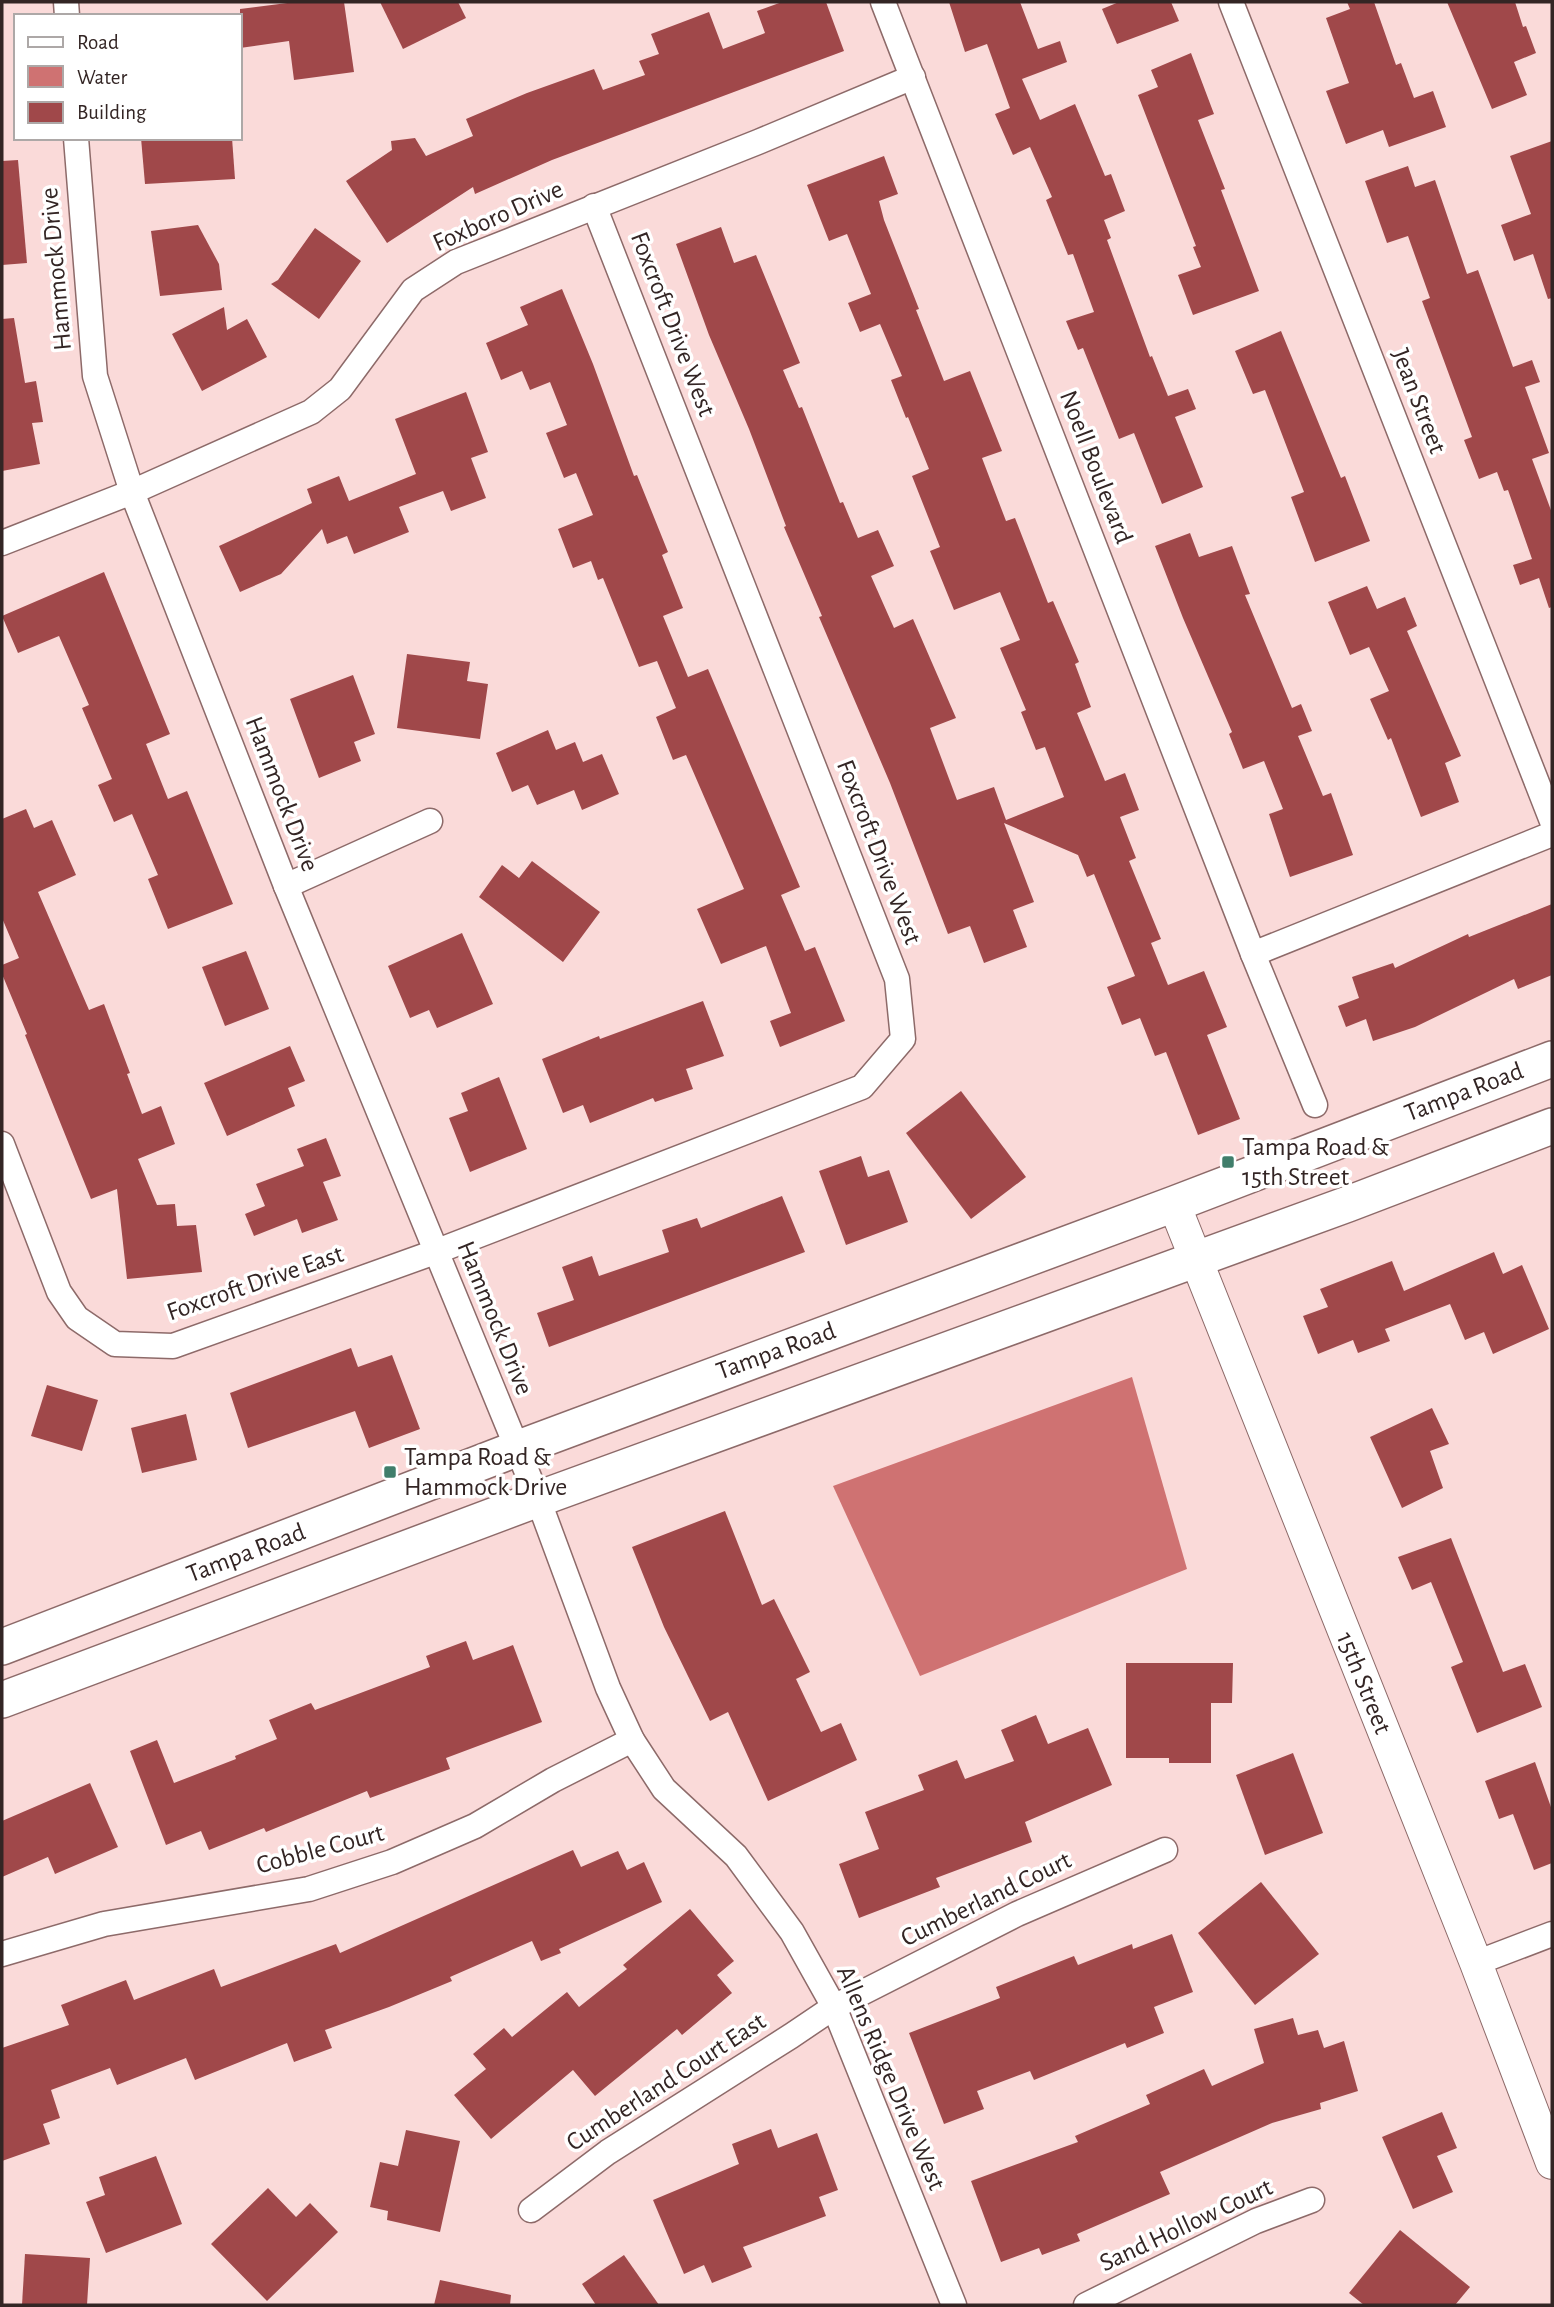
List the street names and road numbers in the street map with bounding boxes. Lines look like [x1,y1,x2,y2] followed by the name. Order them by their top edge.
[429,176,567,256] street label: Foxboro Drive
[36,186,76,352] street label: Hammock Drive
[626,228,720,420] street label: Foxcroft Drive West
[1387,345,1451,457] street label: Jean Street
[1055,387,1137,547] street label: Noell Boulevard
[241,713,323,875] street label: Hammock Drive
[832,756,926,948] street label: Foxcroft Drive West
[1401,1057,1527,1127] street label: Tampa Road
[452,1237,538,1399] street label: Hammock Drive
[163,1241,347,1325] street label: Foxcroft Drive East
[713,1317,839,1385] street label: Tampa Road
[183,1518,309,1588] street label: Tampa Road
[1332,1628,1396,1738] street label: 15th Street
[254,1820,386,1878] street label: Cobble Court
[897,1847,1075,1951] street label: Cumberland Court
[832,1962,950,2194] street label: Allens Ridge Drive West
[562,2008,770,2156] street label: Cumberland Court East
[1096,2174,1276,2276] street label: Sand Hollow Court

